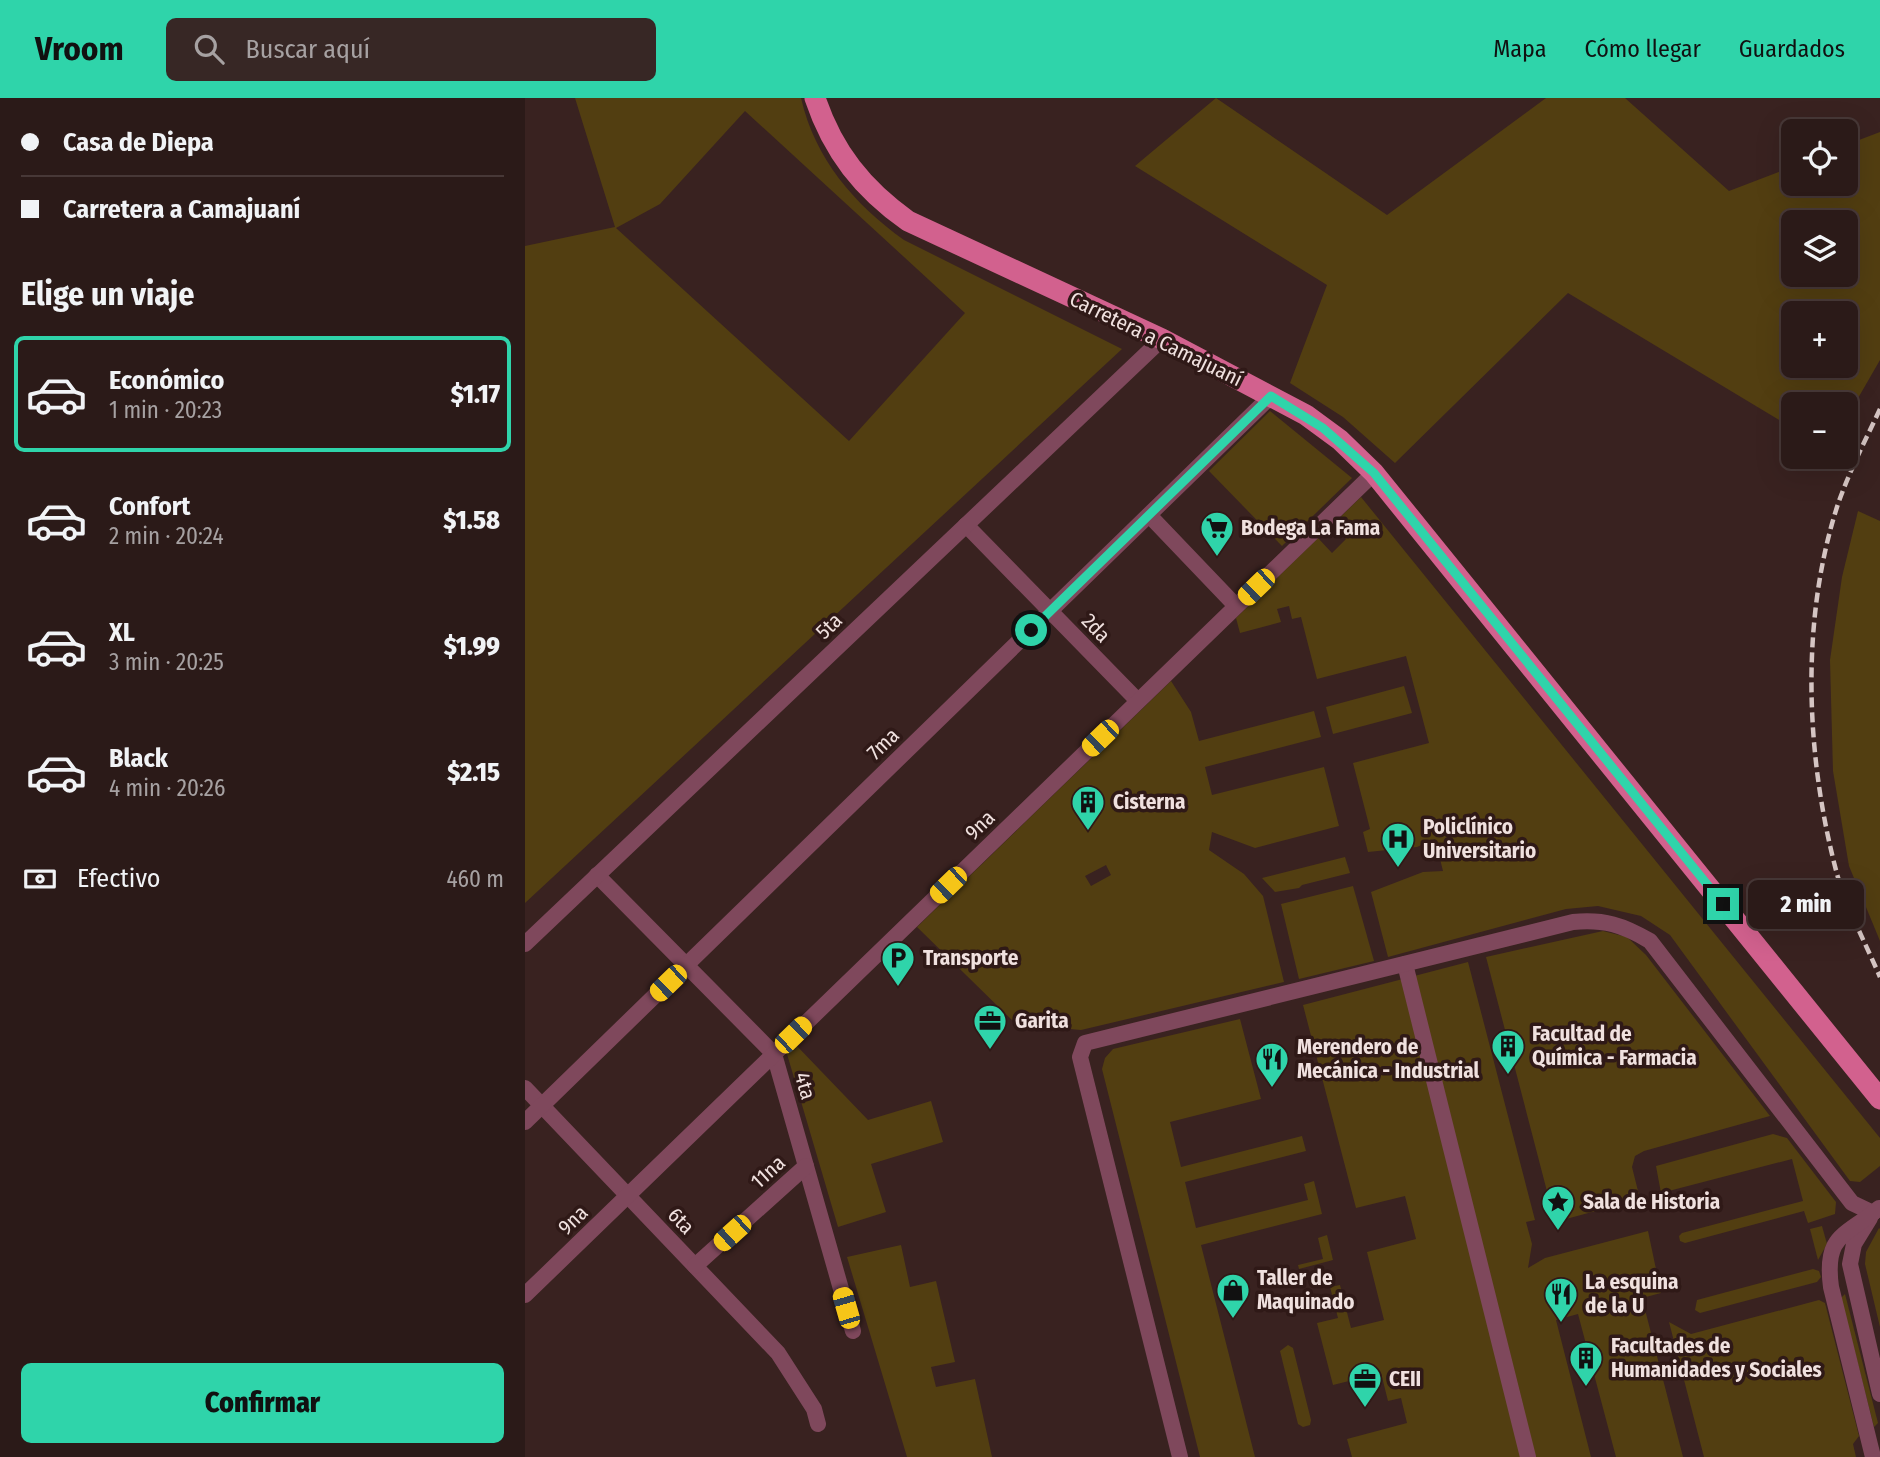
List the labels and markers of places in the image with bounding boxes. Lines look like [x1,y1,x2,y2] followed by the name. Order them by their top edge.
[1198,509,1236,558] supermarket icon: Bodega La Fama
[1241,515,1380,541] place label: Bodega La Fama
[1069,783,1107,832] building icon: Cisterna
[1113,789,1185,815] place label: Cisterna
[1423,814,1536,864] place label: Policlínico Universitario
[1379,820,1417,869] hospital icon: Policlínico Universitario
[879,939,917,988] parking icon: Transporte
[923,945,1019,971] place label: Transporte
[971,1002,1009,1051] office icon: Garita
[1015,1008,1069,1034] place label: Garita
[1532,1021,1697,1071] place label: Facultad de Química - Farmacia
[1489,1027,1527,1076] building icon: Facultad de Química - Farmacia
[1297,1034,1480,1084] place label: Merendero de Mecánica - Industrial
[1253,1040,1291,1089] restaurant icon: Merendero de Mecánica - Industrial
[1539,1183,1577,1232] place icon: Sala de Historia
[1583,1189,1720,1215] place label: Sala de Historia
[1257,1265,1354,1315] place label: Taller de Maquinado
[1585,1269,1679,1319] place label: La esquina de la U
[1214,1271,1252,1320] shop icon: Taller de Maquinado
[1542,1275,1580,1324] restaurant icon: La esquina de la U
[1611,1333,1822,1383] place label: Facultades de Humanidades y Sociales
[1567,1339,1605,1388] building icon: Facultades de Humanidades y Sociales
[1346,1360,1384,1409] office icon: CEII
[1389,1366,1421,1392] place label: CEII

